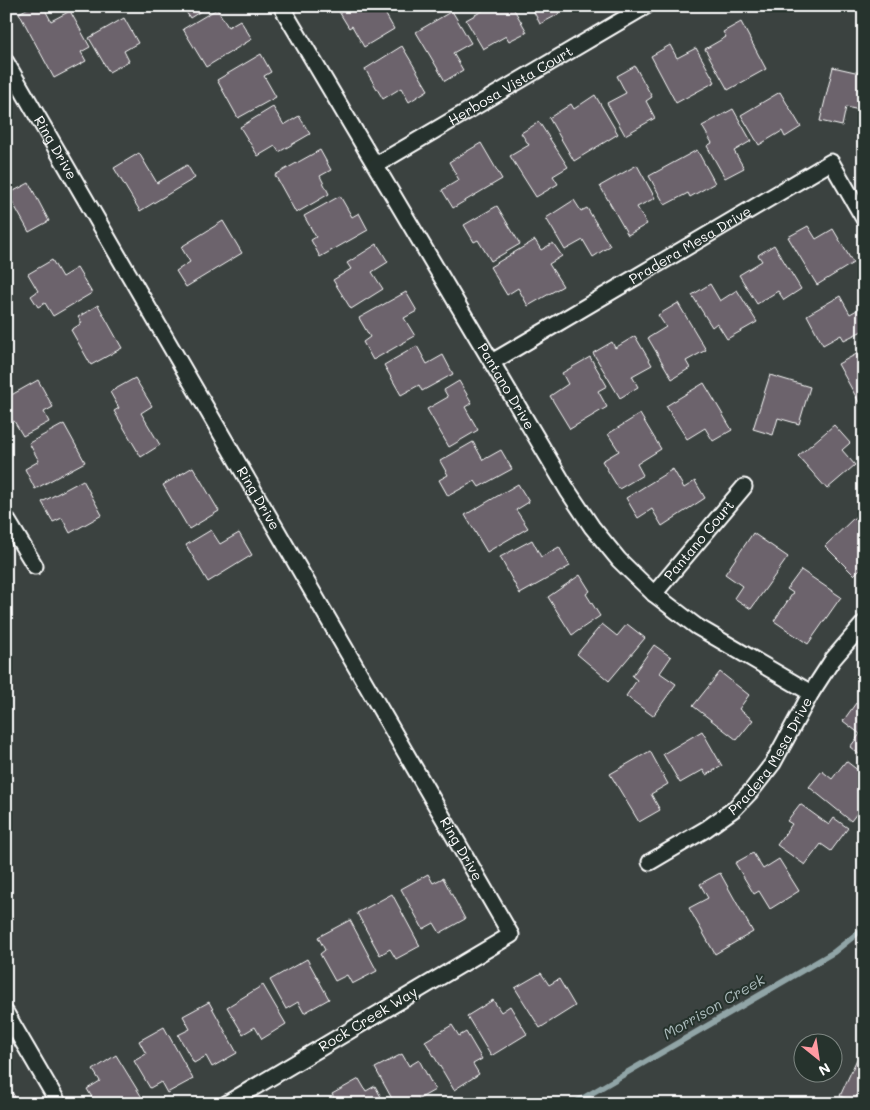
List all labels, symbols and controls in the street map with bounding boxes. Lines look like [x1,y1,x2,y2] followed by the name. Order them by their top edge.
[444,41,576,130] street label: Herbosa Vista Court
[30,112,82,183] street label: Ring Drive
[625,201,755,288] street label: Pradera Mesa Drive
[474,339,540,433] street label: Pantano Drive
[233,463,285,533] street label: Ring Drive
[659,496,738,584] street label: Pantano Court
[724,693,816,819] street label: Pradera Mesa Drive
[436,813,488,884] street label: Ring Drive
[659,968,769,1043] water label: Morrison Creek
[315,982,421,1056] street label: Rock Creek Way
[792,1032,842,1082] north arrow
[815,1059,834,1081] text: N

